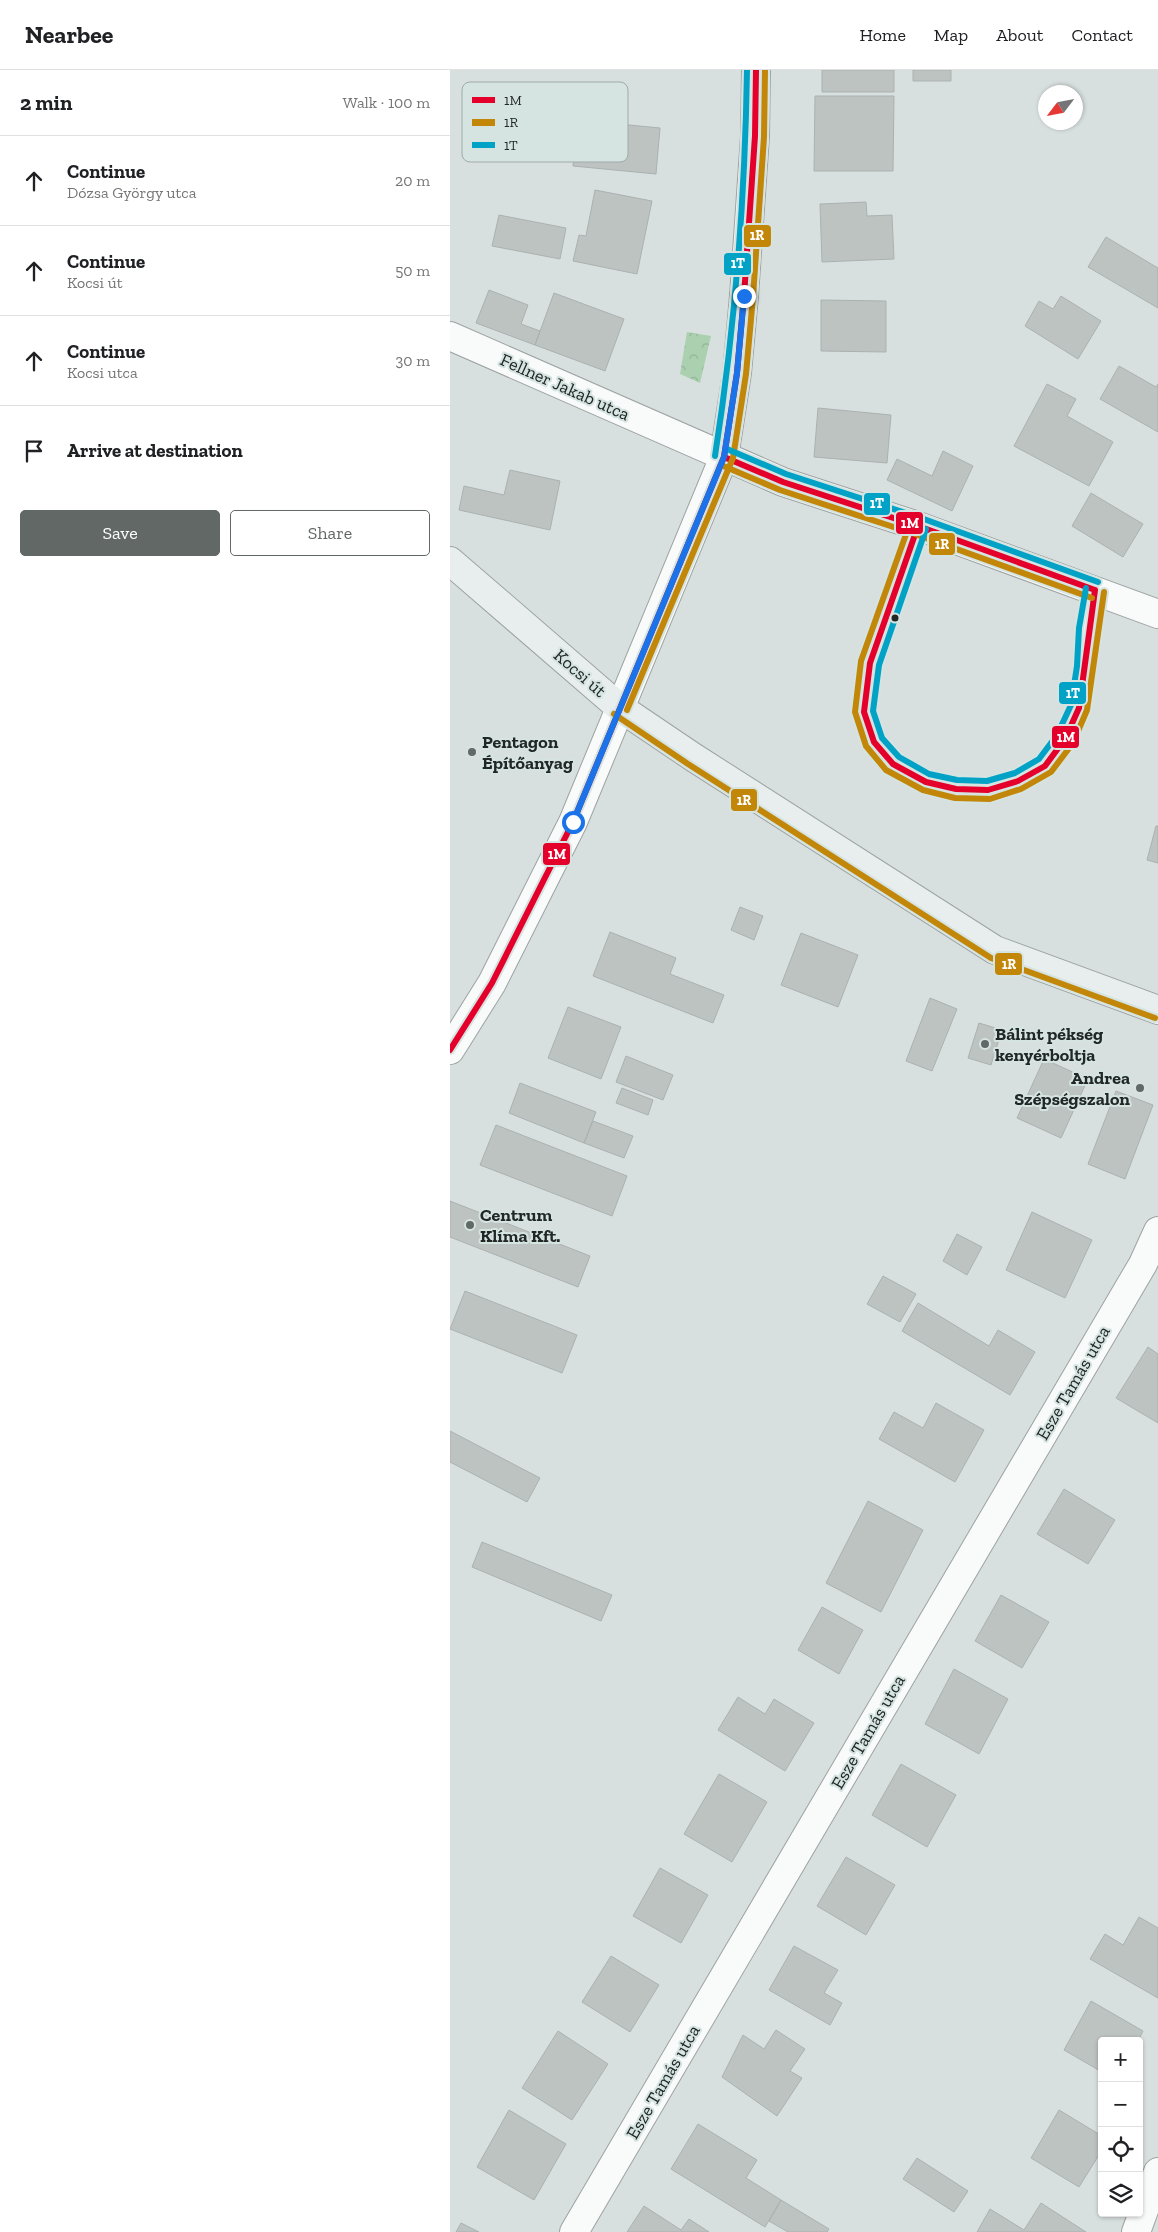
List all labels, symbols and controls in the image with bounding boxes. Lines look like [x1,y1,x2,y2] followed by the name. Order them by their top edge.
[25,20,113,49] text: Nearbee
[859,24,906,46] text: Home
[934,24,968,46] text: Map
[996,24,1043,46] text: About
[1071,24,1133,46] text: Contact
[462,82,628,162] legend
[1038,85,1083,130] north arrow
[20,90,72,115] text: 2 min
[504,92,522,109] text: 1M
[343,93,430,112] text: Walk · 100 m
[504,114,518,131] text: 1R
[504,137,518,154] text: 1T
[67,160,145,183] text: Continue
[20,167,48,195] icon: ahead
[395,171,430,190] text: 20 m
[67,183,196,202] text: Dózsa György utca
[743,224,772,248] line badge: 1R
[750,227,764,244] text: 1R
[67,250,145,273] text: Continue
[723,252,752,276] line badge: 1T
[731,255,745,272] text: 1T
[20,257,48,285] icon: ahead
[395,261,430,280] text: 50 m
[67,273,123,292] text: Kocsi út
[733,285,756,308] route end
[67,340,145,363] text: Continue
[20,347,48,375] icon: ahead
[497,349,633,426] street label: Fellner Jakab utca
[396,351,430,370] text: 30 m
[67,363,138,382] text: Kocsi utca
[20,437,48,465] icon: arrive
[67,439,243,462] text: Arrive at destination
[863,492,891,516] line badge: 1T
[870,495,884,512] text: 1T
[20,510,220,556] button: Save
[230,510,430,556] button: Share
[895,511,924,535] line badge: 1M
[901,515,920,532] text: 1M
[928,532,956,556] line badge: 1R
[935,536,949,553] text: 1R
[890,613,900,623] unlabelled marker
[549,644,611,702] street label: Kocsi út
[1058,681,1087,705] line badge: 1T
[1066,685,1080,702] text: 1T
[1051,725,1080,749] line badge: 1M
[1057,729,1076,746] text: 1M
[482,731,573,774] place label: Pentagon Építőanyag
[466,746,478,758] marker: Pentagon Építőanyag
[730,788,758,812] line badge: 1R
[737,792,751,809] text: 1R
[562,811,585,834] route start
[542,842,571,866] line badge: 1M
[548,846,567,863] text: 1M
[994,952,1023,976] line badge: 1R
[1002,956,1016,973] text: 1R
[995,1023,1103,1066] place label: Bálint pékség kenyérboltja
[979,1038,991,1050] marker: Bálint pékség kenyérboltja
[1014,1067,1130,1110] place label: Andrea Szépségszalon
[1134,1082,1146,1094] marker: Andrea Szépségszalon
[480,1204,560,1247] place label: Centrum Klíma Kft.
[464,1219,476,1231] marker: Centrum Klíma Kft.
[1031,1322,1115,1444] street label: Esze Tamás utca
[826,1671,910,1793] street label: Esze Tamás utca
[621,2021,705,2143] street label: Esze Tamás utca
[1098,2037,1143,2217] map controls
[1098,2037,1143,2082] button: +
[1098,2082,1143,2127] button: −
[1098,2127,1143,2172] button: locate
[1098,2172,1143,2217] button: layers

